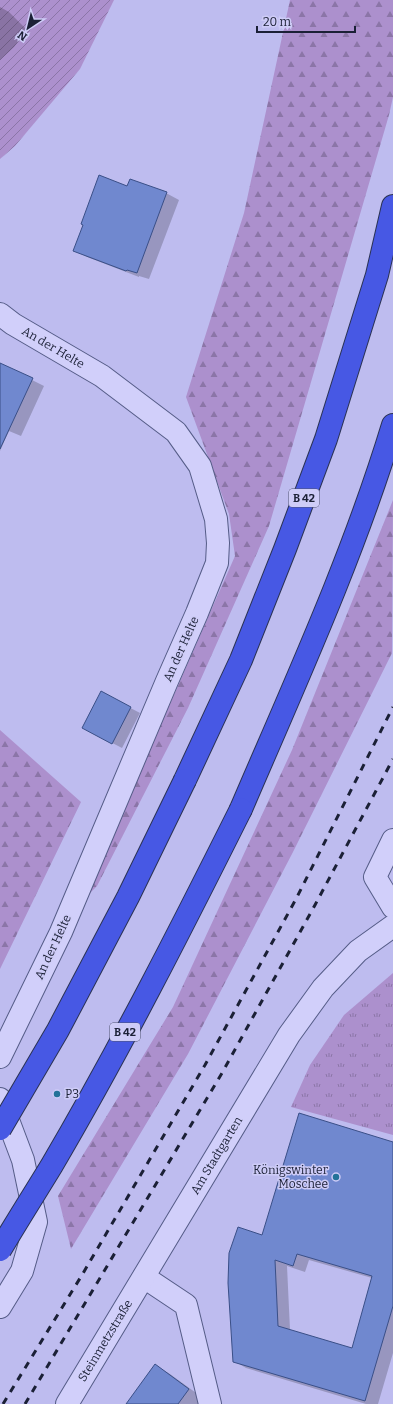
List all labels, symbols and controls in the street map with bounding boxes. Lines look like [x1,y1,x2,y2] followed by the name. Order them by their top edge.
[8,8,48,48] north arrow
[257,8,355,34] scale bar
[263,15,292,29] text: 20 m
[15,28,30,44] text: N
[20,324,87,371] street label: An der Helte
[289,489,319,507] road number: B 42
[160,614,202,684] street label: An der Helte
[32,912,74,982] street label: An der Helte
[110,1023,140,1041] road number: B 42
[65,1087,79,1101] place label: P3
[52,1089,62,1099] marker: P3
[188,1114,245,1197] street label: Am Stadtgarten
[253,1163,329,1191] place label: Königswinter Moschee
[331,1172,341,1182] marker: Königswinter Moschee
[75,1297,135,1384] street label: Steinmetzstraße

